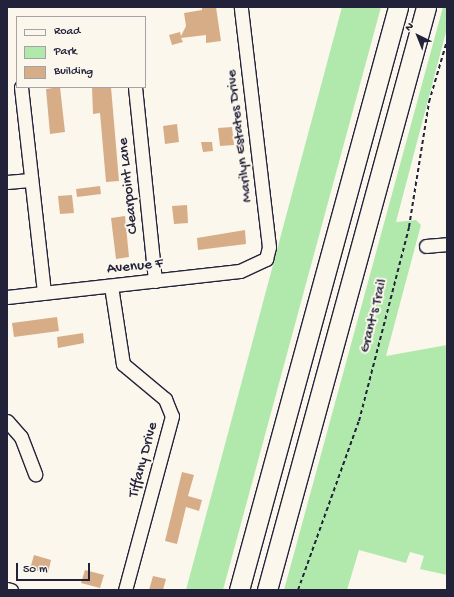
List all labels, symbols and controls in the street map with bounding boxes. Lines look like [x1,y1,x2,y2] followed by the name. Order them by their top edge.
[16,16,146,88] legend
[398,16,438,56] north arrow
[403,20,417,34] text: N
[54,25,80,39] text: Road
[54,45,77,59] text: Park
[54,65,93,79] text: Building
[223,69,257,203] street label: Marilyn Estates Drive
[115,137,143,235] street label: Clearpoint Lane
[106,255,164,279] street label: Avenue F
[356,277,392,355] street label: Grant's Trail
[125,420,163,500] street label: Tiffany Drive
[18,555,92,581] scale bar
[23,563,48,577] text: 50 m

